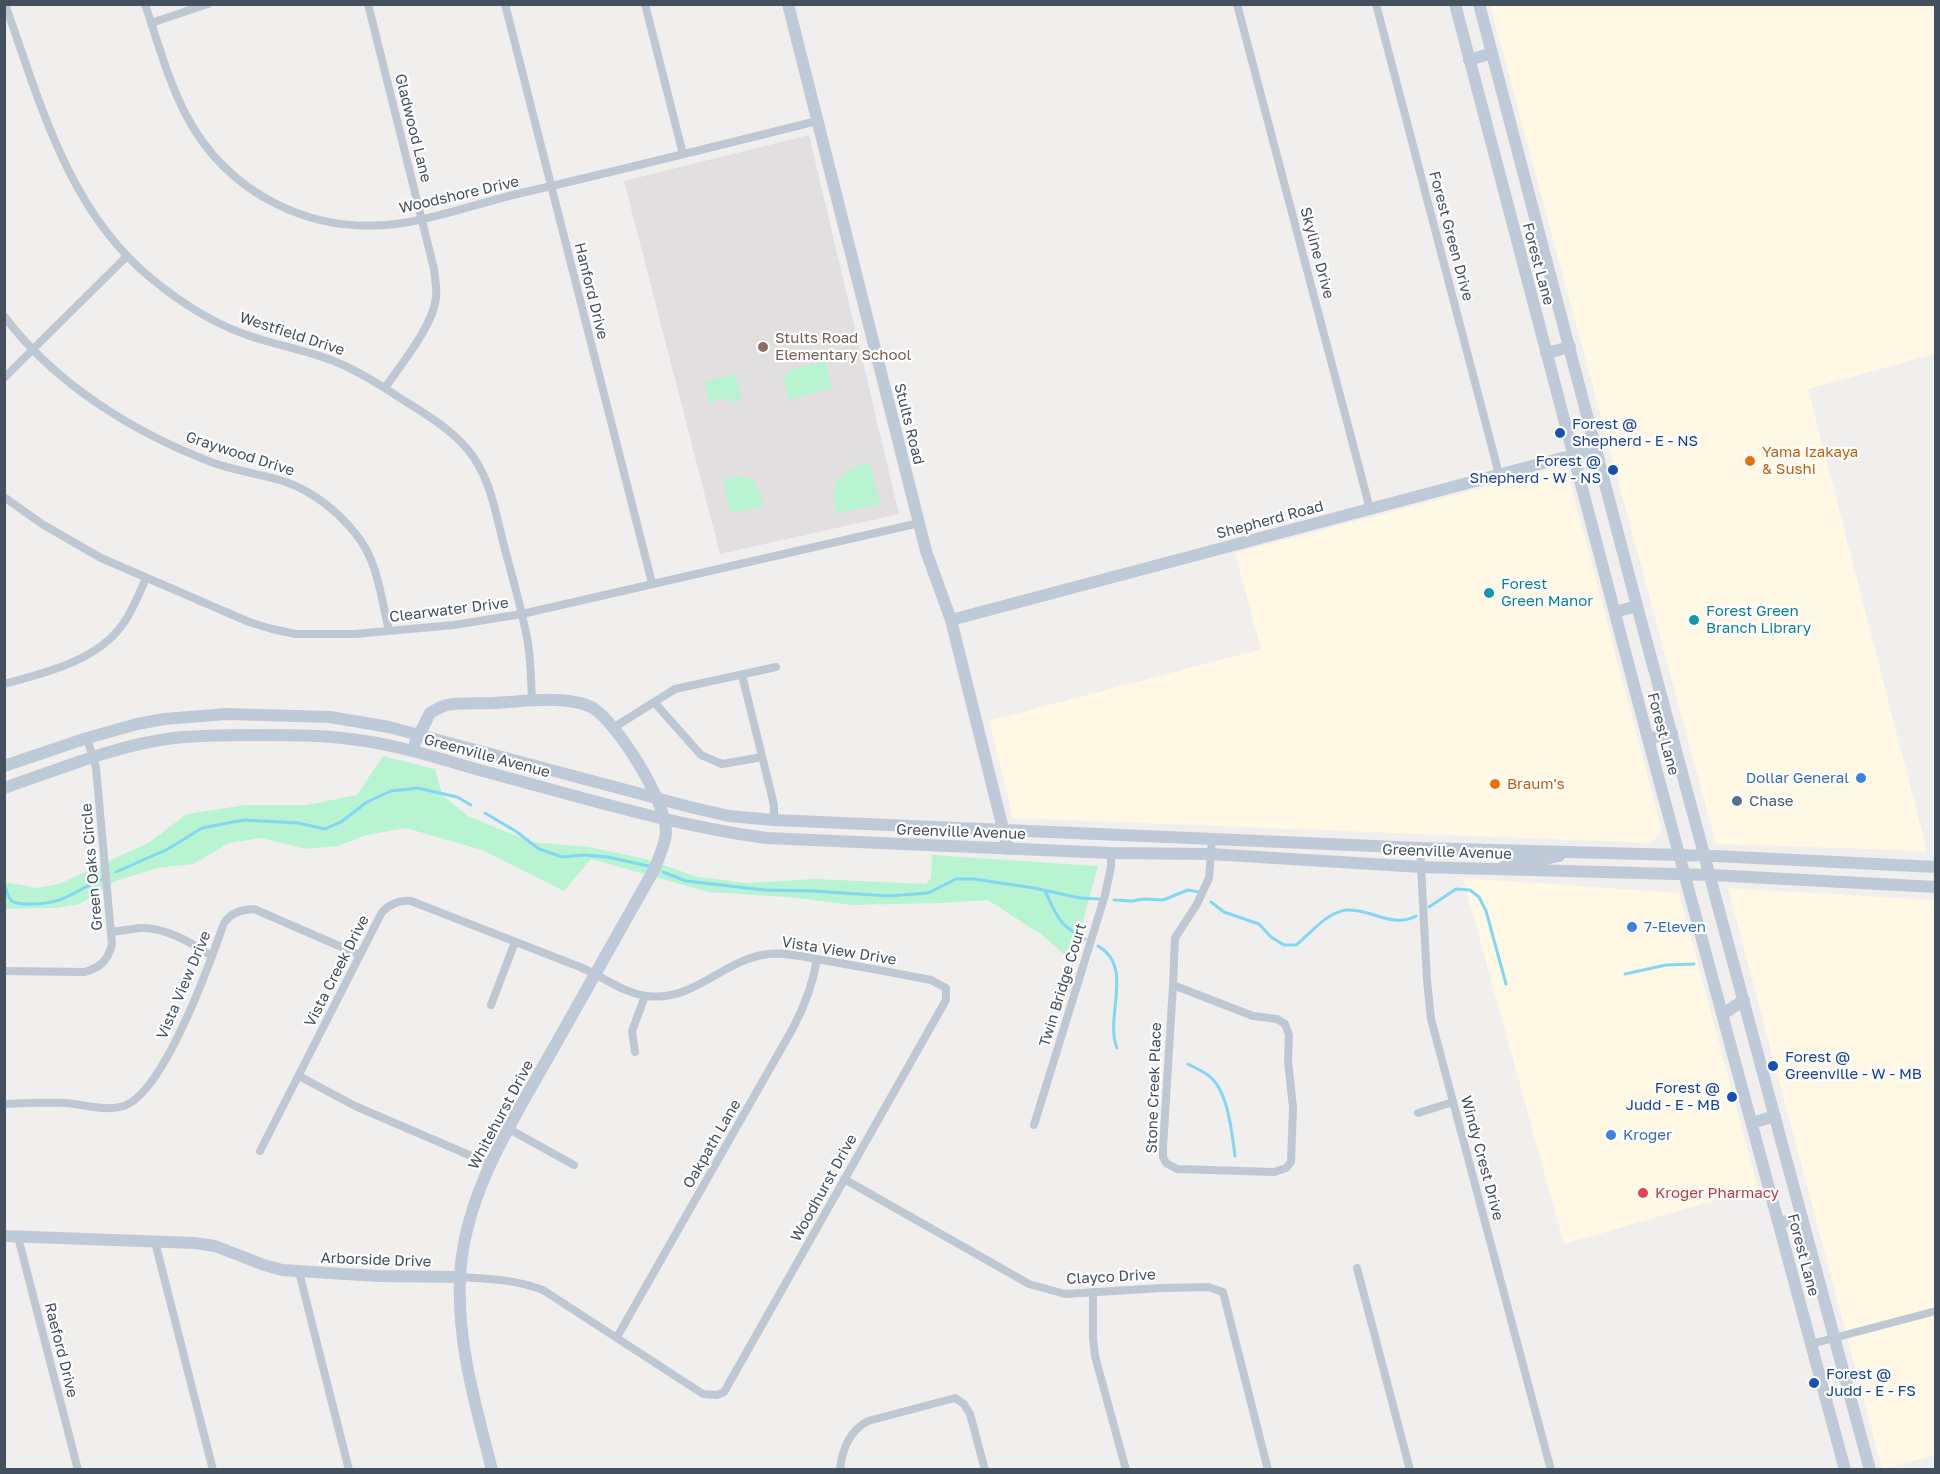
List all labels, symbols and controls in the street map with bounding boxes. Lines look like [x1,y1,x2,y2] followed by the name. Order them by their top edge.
[391,72,435,184] street label: Gladwood Lane
[1425,169,1477,303] street label: Forest Green Drive
[397,172,521,218] street label: Woodshore Drive
[1296,205,1338,301] street label: Skyline Drive
[1518,221,1558,307] street label: Forest Lane
[570,241,612,341] street label: Hanford Drive
[237,309,347,359] street label: Westfield Drive
[775,329,911,364] place label: Stults Road Elementary School
[756,340,770,354] marker: Stults Road Elementary School
[890,381,928,467] street label: Stults Road
[1572,415,1698,450] place label: Forest @ Shepherd - E - NS
[1553,426,1567,440] marker: Forest @ Shepherd - E - NS
[183,428,297,480] street label: Graywood Drive
[1762,443,1858,478] place label: Yama Izakaya & Sushi
[1470,452,1601,487] place label: Forest @ Shepherd - W - NS
[1743,454,1757,468] marker: Yama Izakaya & Sushi
[1606,463,1620,477] marker: Forest @ Shepherd - W - NS
[1214,497,1326,543] street label: Shepherd Road
[1501,575,1593,610] place label: Forest Green Manor
[1482,586,1496,600] marker: Forest Green Manor
[388,594,510,626] street label: Clearwater Drive
[1706,602,1811,637] place label: Forest Green Branch Library
[1687,613,1701,627] marker: Forest Green Branch Library
[1643,691,1683,777] street label: Forest Lane
[422,731,552,781] street label: Greenville Avenue
[1746,769,1849,787] place label: Dollar General
[1854,771,1868,785] marker: Dollar General
[1507,775,1565,793] place label: Braum's
[1488,777,1502,791] marker: Braum's
[1749,792,1794,810] place label: Chase
[1730,794,1744,808] marker: Chase
[77,803,107,931] street label: Green Oaks Circle
[896,821,1026,843] street label: Greenville Avenue
[1382,841,1512,863] street label: Greenville Avenue
[301,912,373,1030] street label: Vista Creek Drive
[1644,918,1706,936] place label: 7-Eleven
[1625,920,1639,934] marker: 7-Eleven
[1036,921,1090,1049] street label: Twin Bridge Court
[153,928,215,1042] street label: Vista View Drive
[780,933,898,969] street label: Vista View Drive
[1143,1022,1165,1154] street label: Stone Creek Place
[1785,1048,1922,1083] place label: Forest @ Greenville - W - MB
[465,1057,537,1173] street label: Whitehurst Drive
[1766,1059,1780,1073] marker: Forest @ Greenville - W - MB
[1626,1079,1720,1114] place label: Forest @ Judd - E - MB
[1725,1090,1739,1104] marker: Forest @ Judd - E - MB
[1457,1094,1507,1222] street label: Windy Crest Drive
[679,1096,745,1192] street label: Oakpath Lane
[1623,1126,1672,1144] place label: Kroger
[1604,1128,1618,1142] marker: Kroger
[787,1131,861,1245] street label: Woodhurst Drive
[1655,1184,1779,1202] place label: Kroger Pharmacy
[1636,1186,1650,1200] marker: Kroger Pharmacy
[1783,1212,1823,1298] street label: Forest Lane
[320,1249,432,1271] street label: Arborside Drive
[1066,1266,1156,1288] street label: Clayco Drive
[41,1301,81,1399] street label: Raeford Drive
[1826,1365,1916,1400] place label: Forest @ Judd - E - FS
[1807,1376,1821,1390] marker: Forest @ Judd - E - FS

